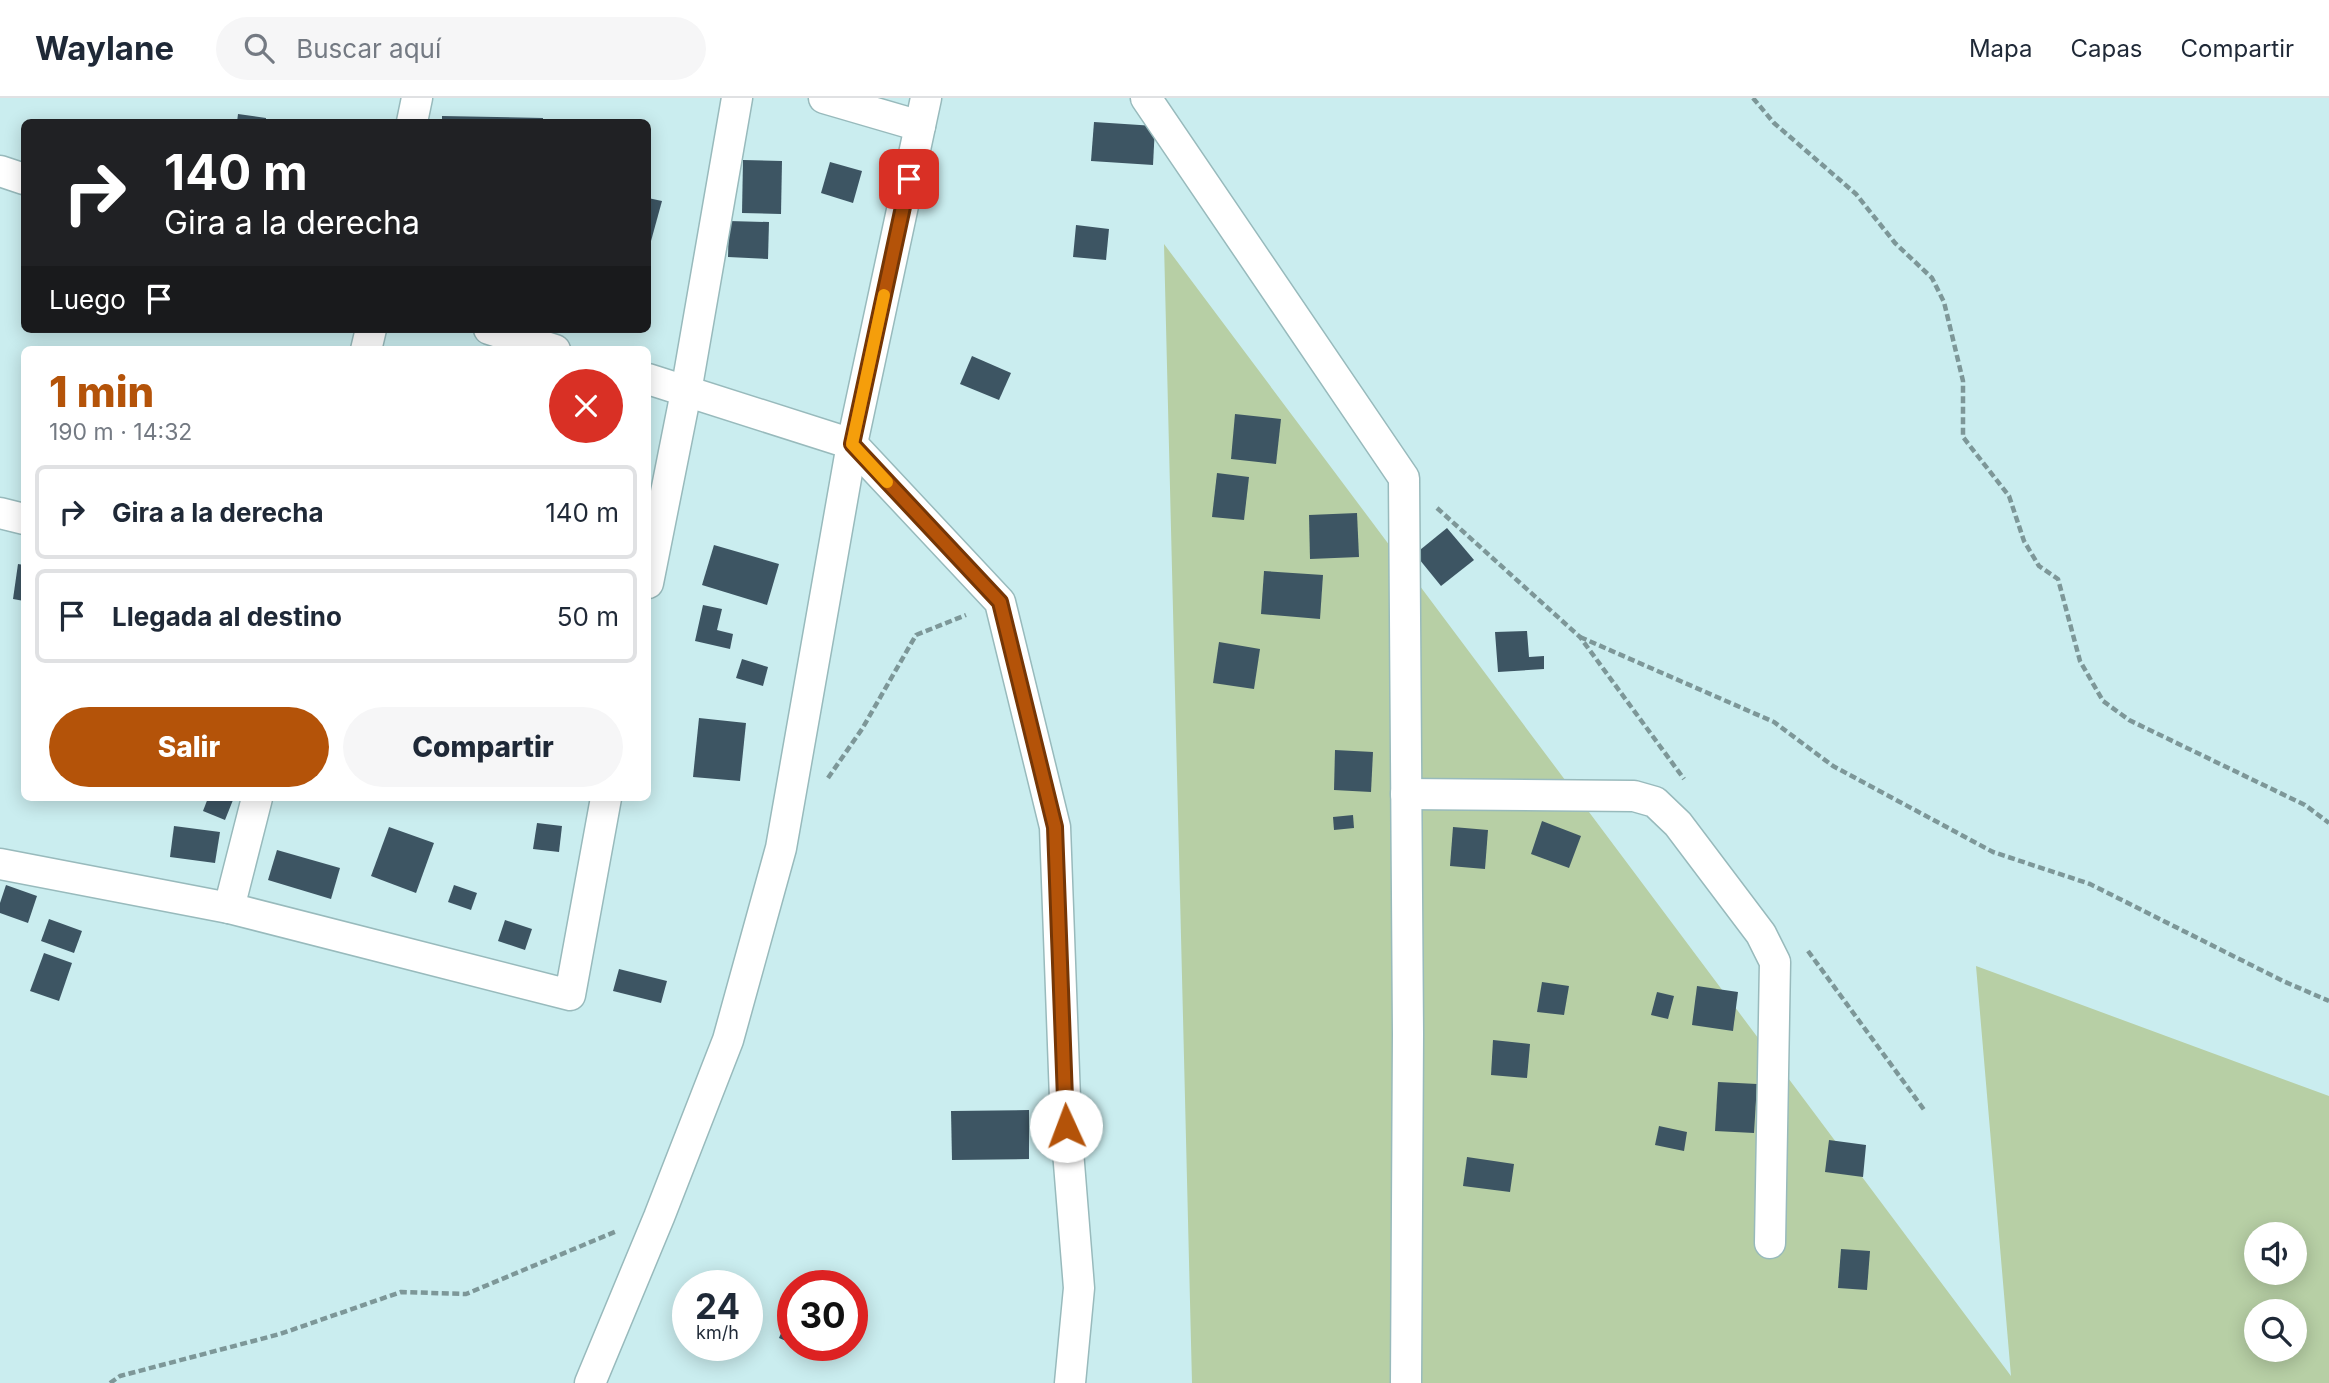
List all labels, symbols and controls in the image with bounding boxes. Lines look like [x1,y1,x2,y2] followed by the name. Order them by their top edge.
[216,17,706,80] search box
[35,28,174,68] text: Waylane
[240,29,278,67] icon: search
[296,33,441,64] text: Buscar aquí
[1969,34,2032,63] text: Mapa
[2070,34,2143,63] text: Capas
[2181,34,2294,63] text: Compartir
[164,143,308,202] text: 140 m
[49,147,140,238] icon: right
[879,149,939,209] pin
[890,160,928,198] icon: arrive
[164,203,420,242] text: Gira a la derecha
[140,280,178,318] icon: arrive
[49,284,126,315] text: Luego
[49,366,154,417] text: 1 min
[549,369,623,443] button: close
[49,418,192,446] text: 190 m · 14:32
[53,493,91,531] icon: right
[112,497,324,528] text: Gira a la derecha
[545,497,619,528] text: 140 m
[53,597,91,635] icon: arrive
[112,601,342,632] text: Llegada al destino
[557,601,619,632] text: 50 m
[49,707,329,787] button: Salir
[343,707,623,787] button: Compartir
[1029,1089,1103,1163] position arrow
[2244,1222,2307,1362] map controls
[2244,1222,2307,1285] button: sound
[777,1270,868,1361] speed limit sign: 30
[695,1285,740,1327] text: 24
[2244,1299,2307,1362] button: search
[696,1322,739,1343] text: km/h

